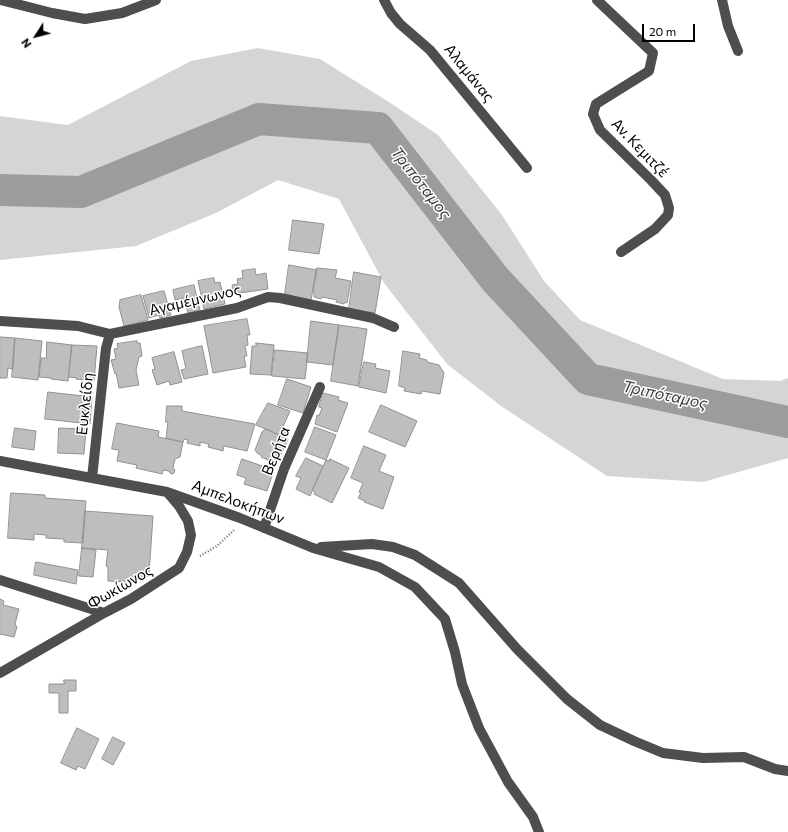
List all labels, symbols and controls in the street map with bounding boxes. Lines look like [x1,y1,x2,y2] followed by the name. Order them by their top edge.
[16,16,56,56] north arrow
[644,16,697,42] scale bar
[649,24,676,38] text: 20 m
[18,36,34,51] text: N
[440,40,498,106] street label: Αλαμάνας
[607,115,673,181] street label: Αν. Κεμιτζέ
[387,143,455,223] water label: Τριπόταμος
[147,281,243,319] street label: Αγαμέμνωνος
[73,372,97,436] street label: Ευκλείδη
[621,377,709,413] water label: Τριπόταμος
[258,424,294,478] street label: Βερήτα
[189,476,287,528] street label: Αμπελοκήπων
[84,561,156,613] street label: Φωκίωνος

